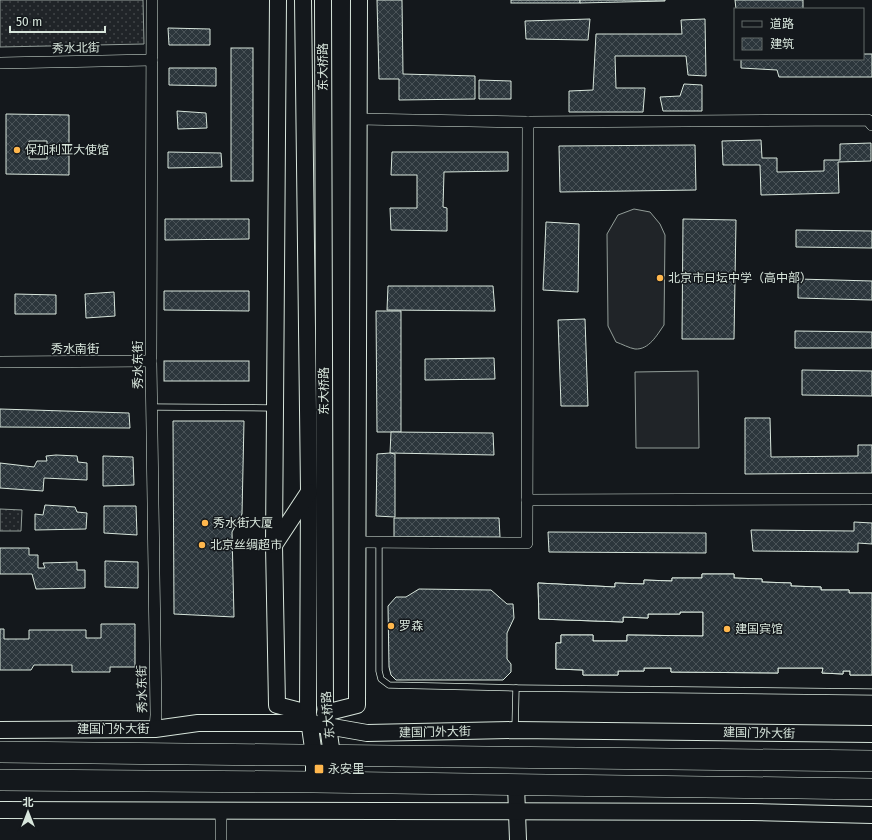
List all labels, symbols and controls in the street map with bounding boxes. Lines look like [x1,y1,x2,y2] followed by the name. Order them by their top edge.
[10,8,105,34] scale bar
[734,8,864,60] legend
[16,15,42,29] text: 50 m
[770,17,794,31] text: 道路
[770,37,794,51] text: 建筑
[52,41,100,55] street label: 秀水北街
[316,43,330,91] street label: 东大桥路
[25,143,109,157] place label: 保加利亚大使馆
[12,145,22,155] marker: 保加利亚大使馆
[668,271,812,285] place label: 北京市日坛中学（高中部）
[655,273,665,283] marker: 北京市日坛中学（高中部）
[131,341,145,389] street label: 秀水东街
[51,342,99,356] street label: 秀水南街
[317,367,331,415] street label: 东大桥路
[213,516,273,530] place label: 秀水街大厦
[200,518,210,528] marker: 秀水街大厦
[210,538,282,552] place label: 北京丝绸超市
[197,540,207,550] marker: 北京丝绸超市
[399,619,423,633] place label: 罗森
[386,621,396,631] marker: 罗森
[735,622,783,636] place label: 建国宾馆
[722,624,732,634] marker: 建国宾馆
[135,665,149,713] street label: 秀水东街
[319,690,337,740] street label: 东大桥路
[77,722,149,736] street label: 建国门外大街
[399,724,471,740] street label: 建国门外大街
[723,725,795,741] street label: 建国门外大街
[328,762,364,776] place label: 永安里
[313,763,325,775] marker: 永安里
[8,792,48,832] north arrow
[23,796,34,809] text: 北

